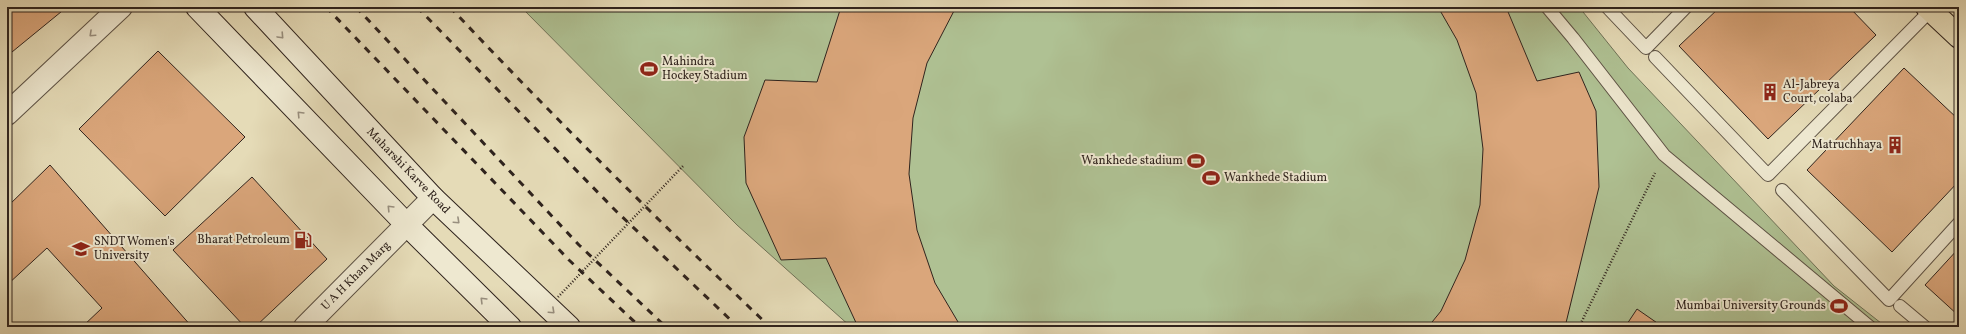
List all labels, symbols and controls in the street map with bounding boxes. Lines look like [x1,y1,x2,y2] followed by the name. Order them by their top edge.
[90,29,97,36] one-way arrow
[276,31,283,38] one-way arrow
[662,54,748,84] place label: Mahindra Hockey Stadium
[639,59,659,79] sports icon: Mahindra Hockey Stadium
[1783,77,1852,107] place label: Al-Jabreya Court, colaba
[1760,82,1780,102] building icon: Al-Jabreya Court, colaba
[297,111,305,119] one-way arrow
[363,124,454,218] street label: Maharshi Karve Road
[1885,135,1905,155] building icon: Matruchhaya
[1812,137,1882,153] place label: Matruchhaya
[1186,151,1206,171] sports icon: Wankhede stadium
[1081,153,1183,169] place label: Wankhede stadium
[1201,168,1221,188] sports icon: Wankhede Stadium
[1224,170,1328,186] place label: Wankhede Stadium
[387,205,395,213] one-way arrow
[452,216,460,224] one-way arrow
[293,230,313,250] fuel station icon: Bharat Petroleum
[197,232,290,248] place label: Bharat Petroleum
[94,234,175,264] place label: SNDT Women's University
[318,238,394,314] street label: U A H Khan Marg
[71,239,91,259] school or university icon: SNDT Women's University
[1829,296,1849,316] sports icon: Mumbai University Grounds
[480,297,488,305] one-way arrow
[1676,298,1826,314] place label: Mumbai University Grounds
[547,306,555,313] one-way arrow

